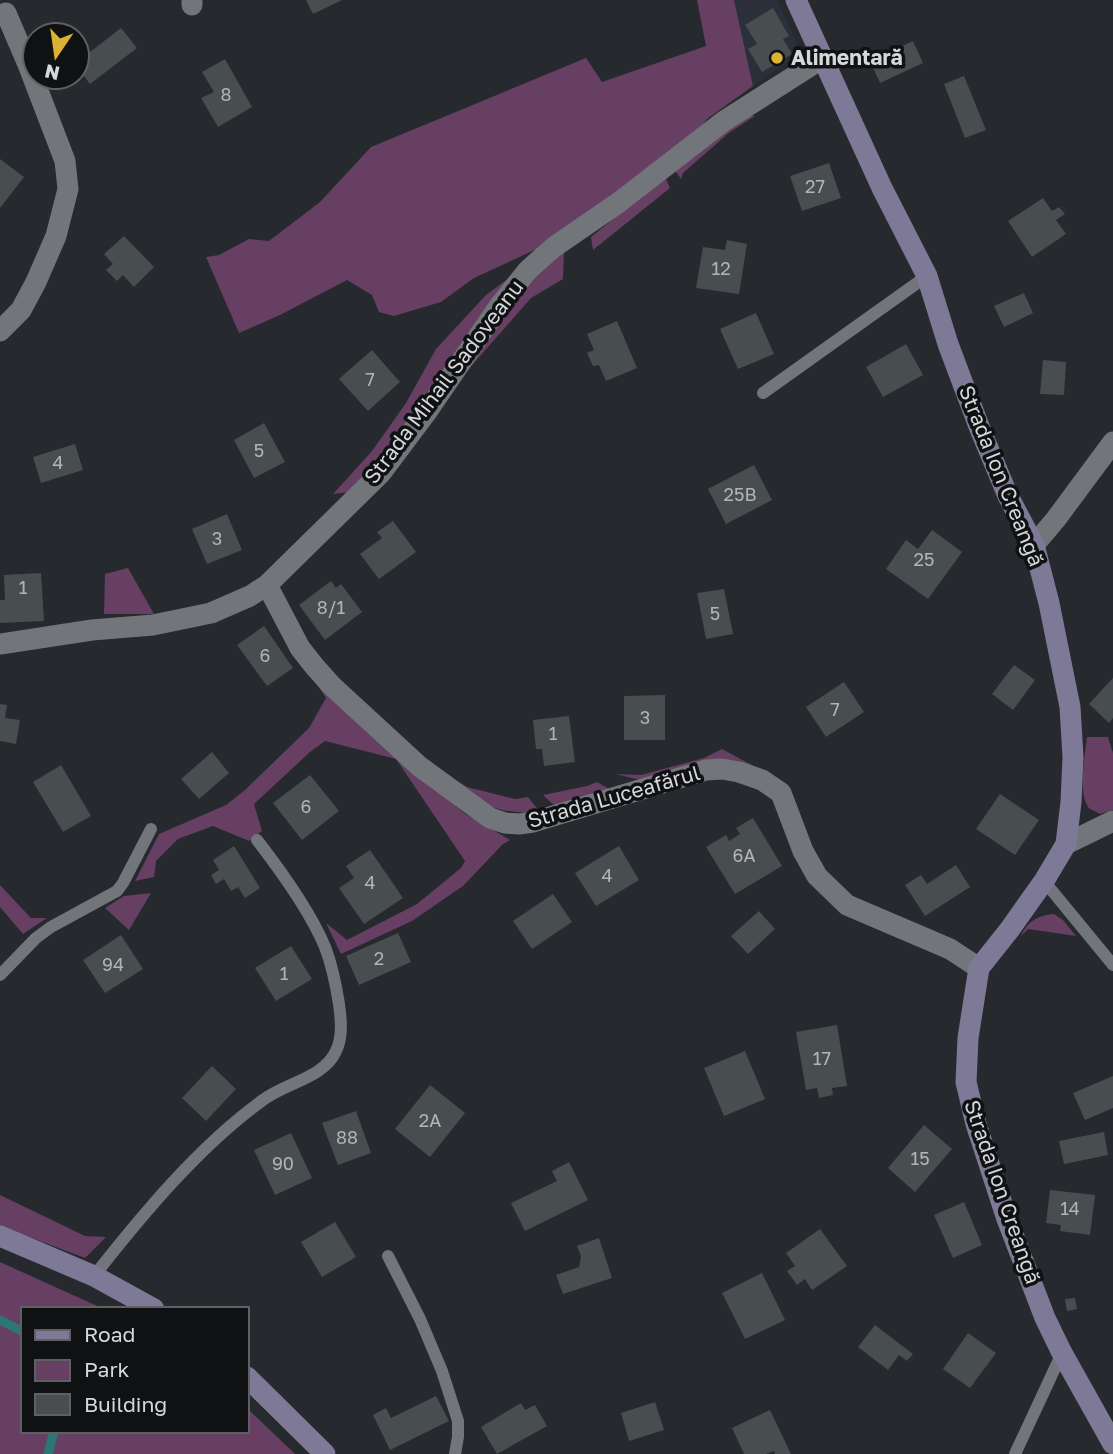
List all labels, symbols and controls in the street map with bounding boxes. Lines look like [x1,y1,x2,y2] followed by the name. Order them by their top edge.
[21,21,91,91] north arrow
[791,44,903,70] place label: Alimentară
[769,50,785,66] marker: Alimentară
[42,60,62,86] text: N
[221,83,231,105] house number: 8
[805,175,825,197] house number: 27
[711,257,731,279] house number: 12
[358,274,528,489] street label: Strada Mihail Sadoveanu
[365,368,375,390] house number: 7
[954,381,1050,570] street label: Strada Ion Creangă
[254,439,264,461] house number: 5
[53,451,64,473] house number: 4
[724,483,756,505] house number: 25B
[212,527,222,549] house number: 3
[914,548,934,570] house number: 25
[19,576,28,598] house number: 1
[317,596,345,618] house number: 8/1
[710,602,720,624] house number: 5
[260,644,270,666] house number: 6
[830,698,840,720] house number: 7
[640,706,650,728] house number: 3
[549,722,558,744] house number: 1
[525,759,703,833] street label: Strada Luceafărul
[301,795,311,817] house number: 6
[733,844,755,866] house number: 6A
[602,864,613,886] house number: 4
[365,871,376,893] house number: 4
[374,947,384,969] house number: 2
[102,953,124,975] house number: 94
[280,962,289,984] house number: 1
[813,1047,831,1069] house number: 17
[959,1096,1047,1287] street label: Strada Ion Creangă
[419,1109,441,1131] house number: 2A
[336,1126,358,1148] house number: 88
[910,1147,930,1169] house number: 15
[272,1152,294,1174] house number: 90
[1060,1197,1080,1219] house number: 14
[21,1307,248,1433] legend
[84,1321,135,1347] text: Road
[84,1356,130,1382] text: Park
[84,1391,167,1417] text: Building

